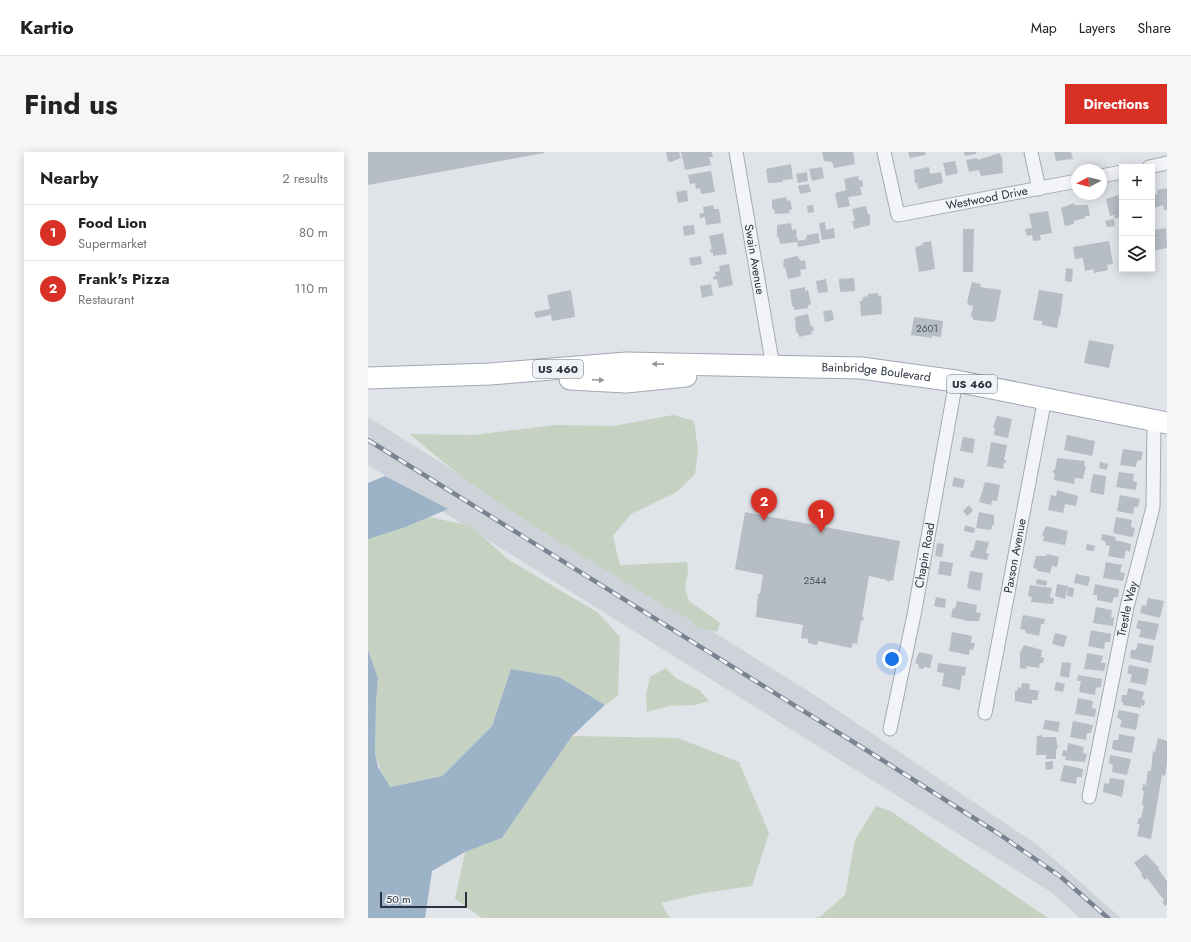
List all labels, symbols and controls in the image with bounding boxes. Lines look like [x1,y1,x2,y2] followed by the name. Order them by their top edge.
[20,14,74,41] text: Kartio
[1031,18,1057,38] text: Map
[1079,18,1115,38] text: Layers
[1137,18,1171,38] text: Share
[24,84,118,125] text: Find us
[1065,84,1167,124] button: Directions
[1071,164,1107,200] north arrow
[1119,164,1155,272] map controls
[1119,164,1155,200] button: +
[40,166,98,190] text: Nearby
[282,169,328,188] text: 2 results
[944,182,1029,215] street label: Westwood Drive
[1119,200,1155,236] button: −
[78,212,147,234] text: Food Lion
[50,223,56,242] text: 1
[299,223,328,242] text: 80 m
[740,223,769,296] street label: Swain Avenue
[78,234,147,253] text: Supermarket
[1119,236,1155,272] button: layers
[78,268,170,290] text: Frank's Pizza
[49,279,57,298] text: 2
[294,279,328,298] text: 110 m
[78,290,134,309] text: Restaurant
[916,321,938,336] house number: 2601
[821,358,932,386] street label: Bainbridge Boulevard
[533,360,583,378] road number: US 460
[651,361,664,367] one-way arrow
[947,375,997,393] road number: US 460
[592,377,604,384] one-way arrow
[751,488,777,521] pin: 2
[808,500,834,533] pin: 1
[999,517,1031,595] street label: Paxson Avenue
[910,521,939,590] street label: Chapin Road
[804,573,827,588] house number: 2544
[1112,578,1143,638] street label: Trestle Way
[882,649,902,669] your location
[380,890,467,909] scale bar
[386,891,411,907] text: 50 m

